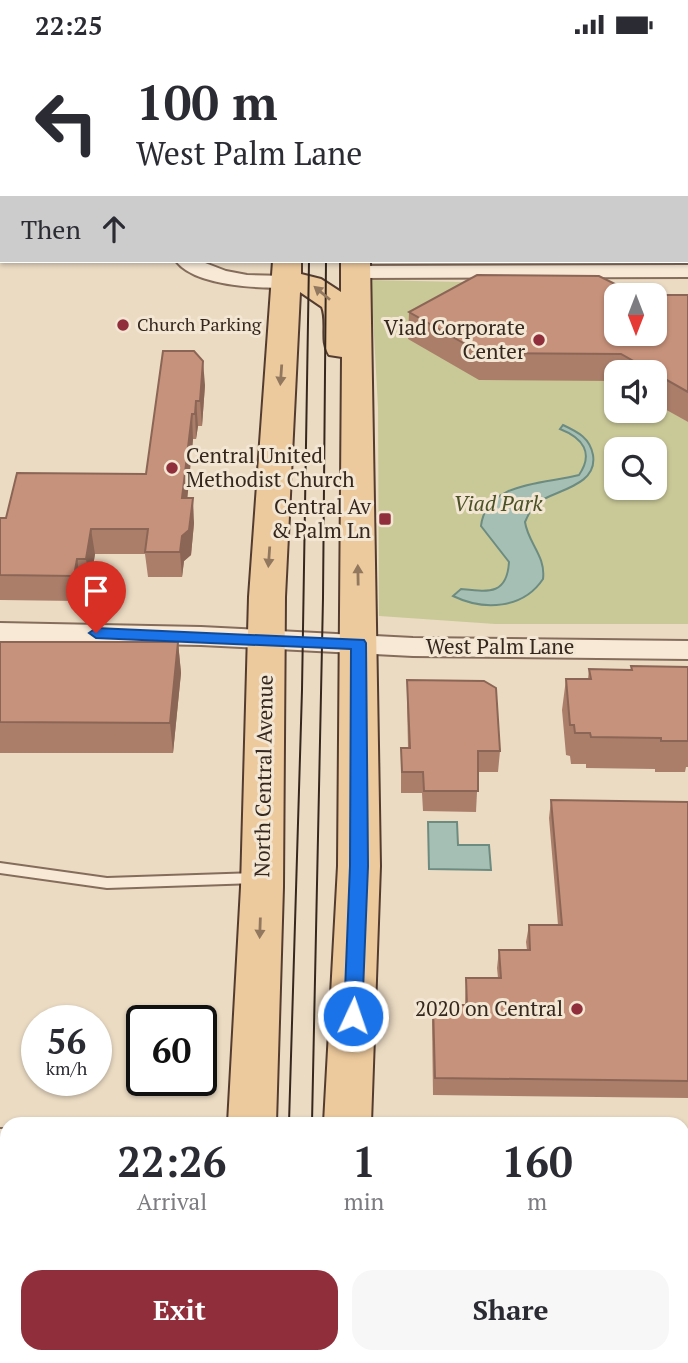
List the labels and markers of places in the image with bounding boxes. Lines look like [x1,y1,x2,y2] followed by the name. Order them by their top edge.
[137,312,262,336] place label: Church Parking
[384,313,525,365] place label: Viad Corporate Center
[115,317,131,333] marker: Church Parking
[531,332,547,348] marker: Viad Corporate Center
[186,441,355,493] place label: Central United Methodist Church
[164,460,180,476] marker: Central United Methodist Church
[271,492,372,544] place label: Central Av & Palm Ln
[377,511,393,527] marker: Central Av & Palm Ln
[66,561,126,633] pin
[415,994,563,1022] place label: 2020 on Central
[569,1001,585,1017] marker: 2020 on Central

